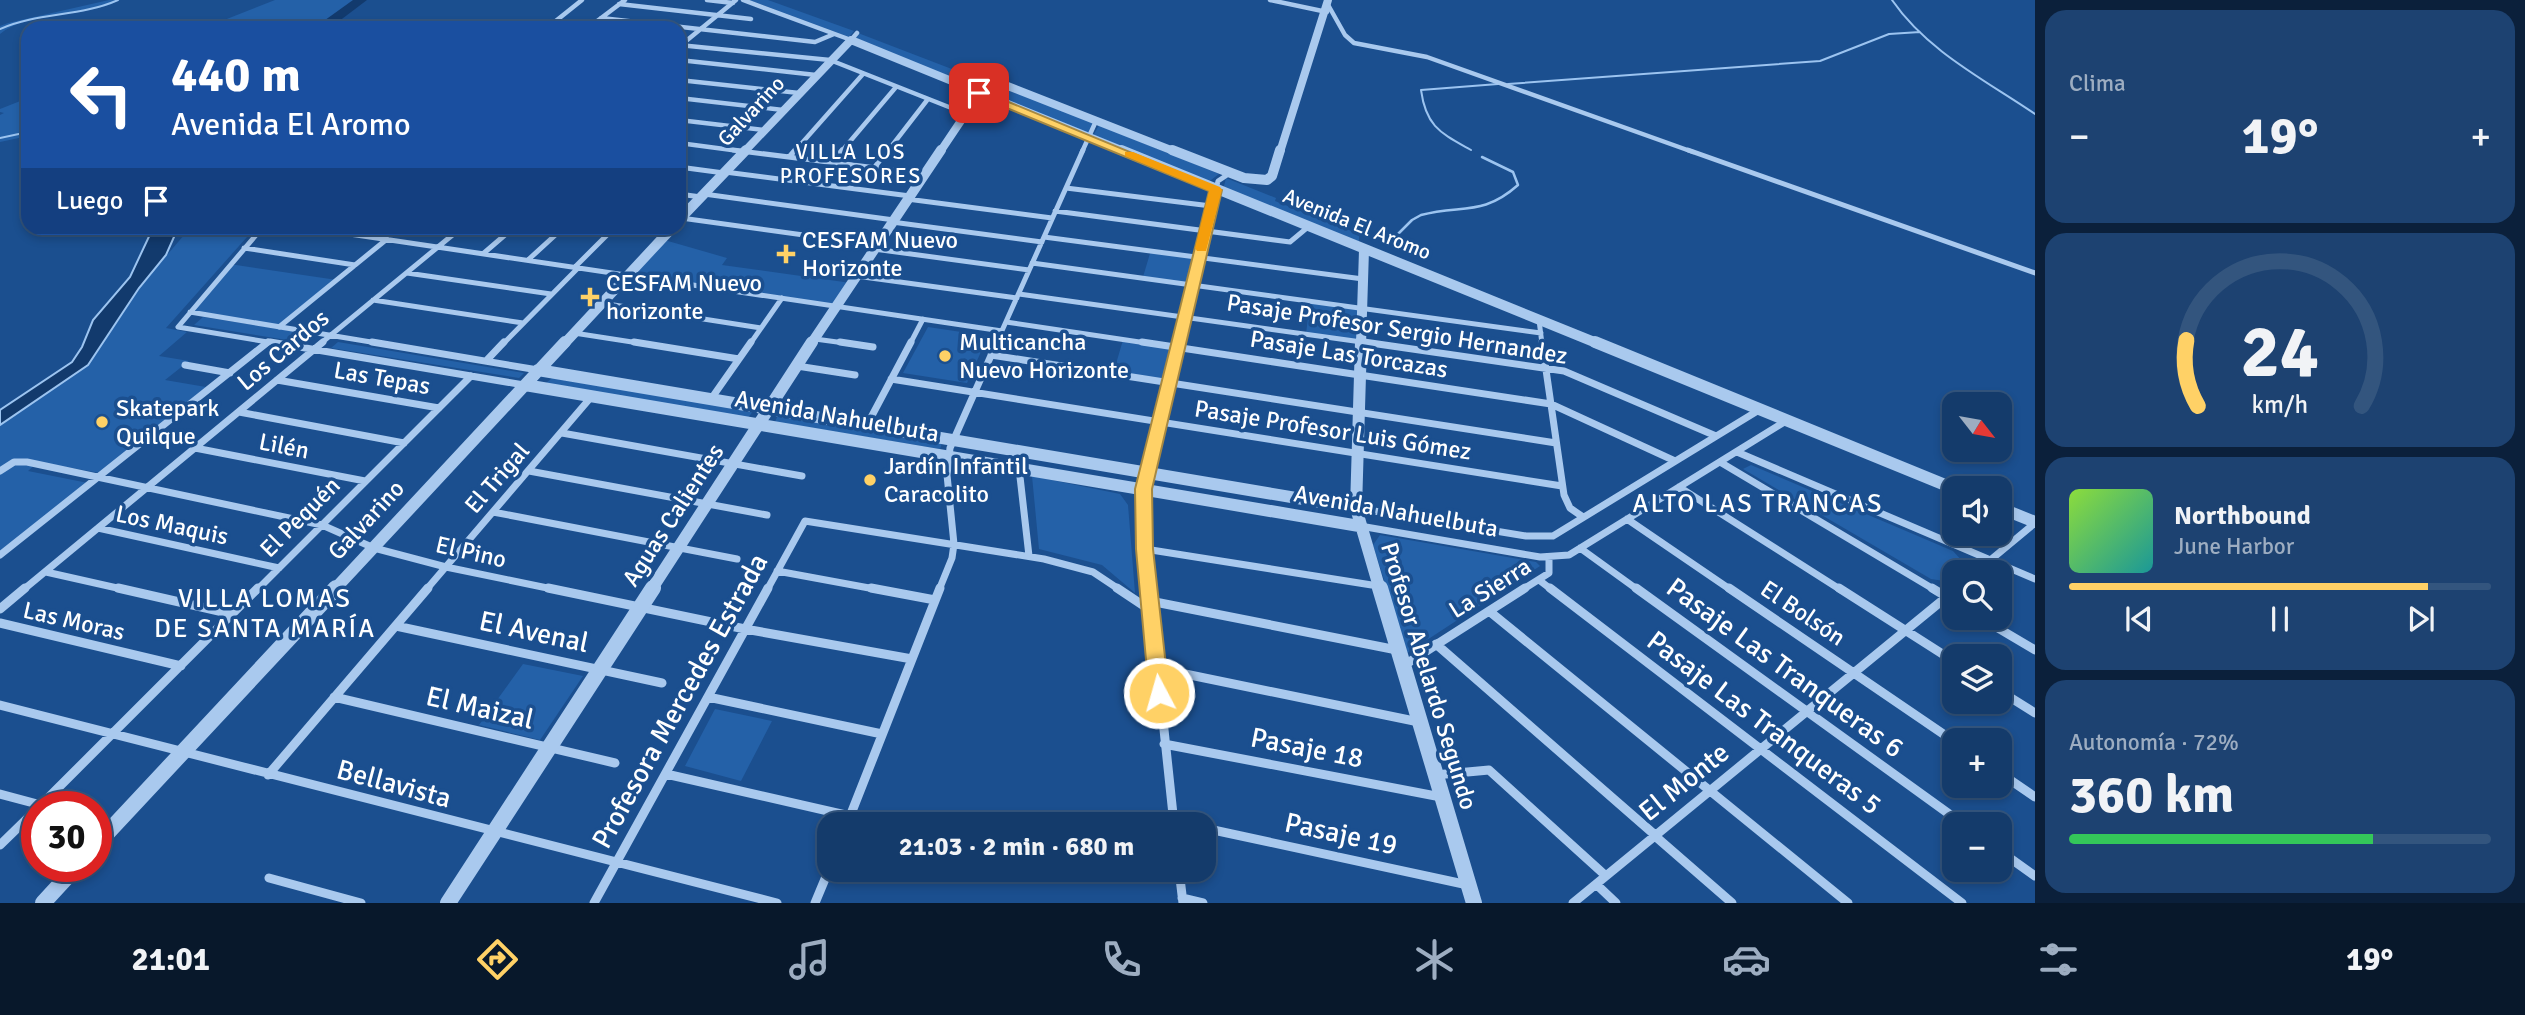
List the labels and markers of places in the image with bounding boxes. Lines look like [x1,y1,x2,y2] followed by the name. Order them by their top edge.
[949,63,1009,123] pin
[802,225,958,283] place label: CESFAM Nuevo Horizonte
[776,244,796,264] marker: CESFAM Nuevo Horizonte
[606,268,762,326] place label: CESFAM Nuevo horizonte
[580,287,600,307] marker: CESFAM Nuevo horizonte
[959,327,1129,385] place label: Multicancha Nuevo Horizonte
[937,348,953,364] marker: Multicancha Nuevo Horizonte
[116,393,219,451] place label: Skatepark Quilque
[94,414,110,430] marker: Skatepark Quilque
[884,451,1028,509] place label: Jardín Infantil Caracolito
[862,472,878,488] marker: Jardín Infantil Caracolito

